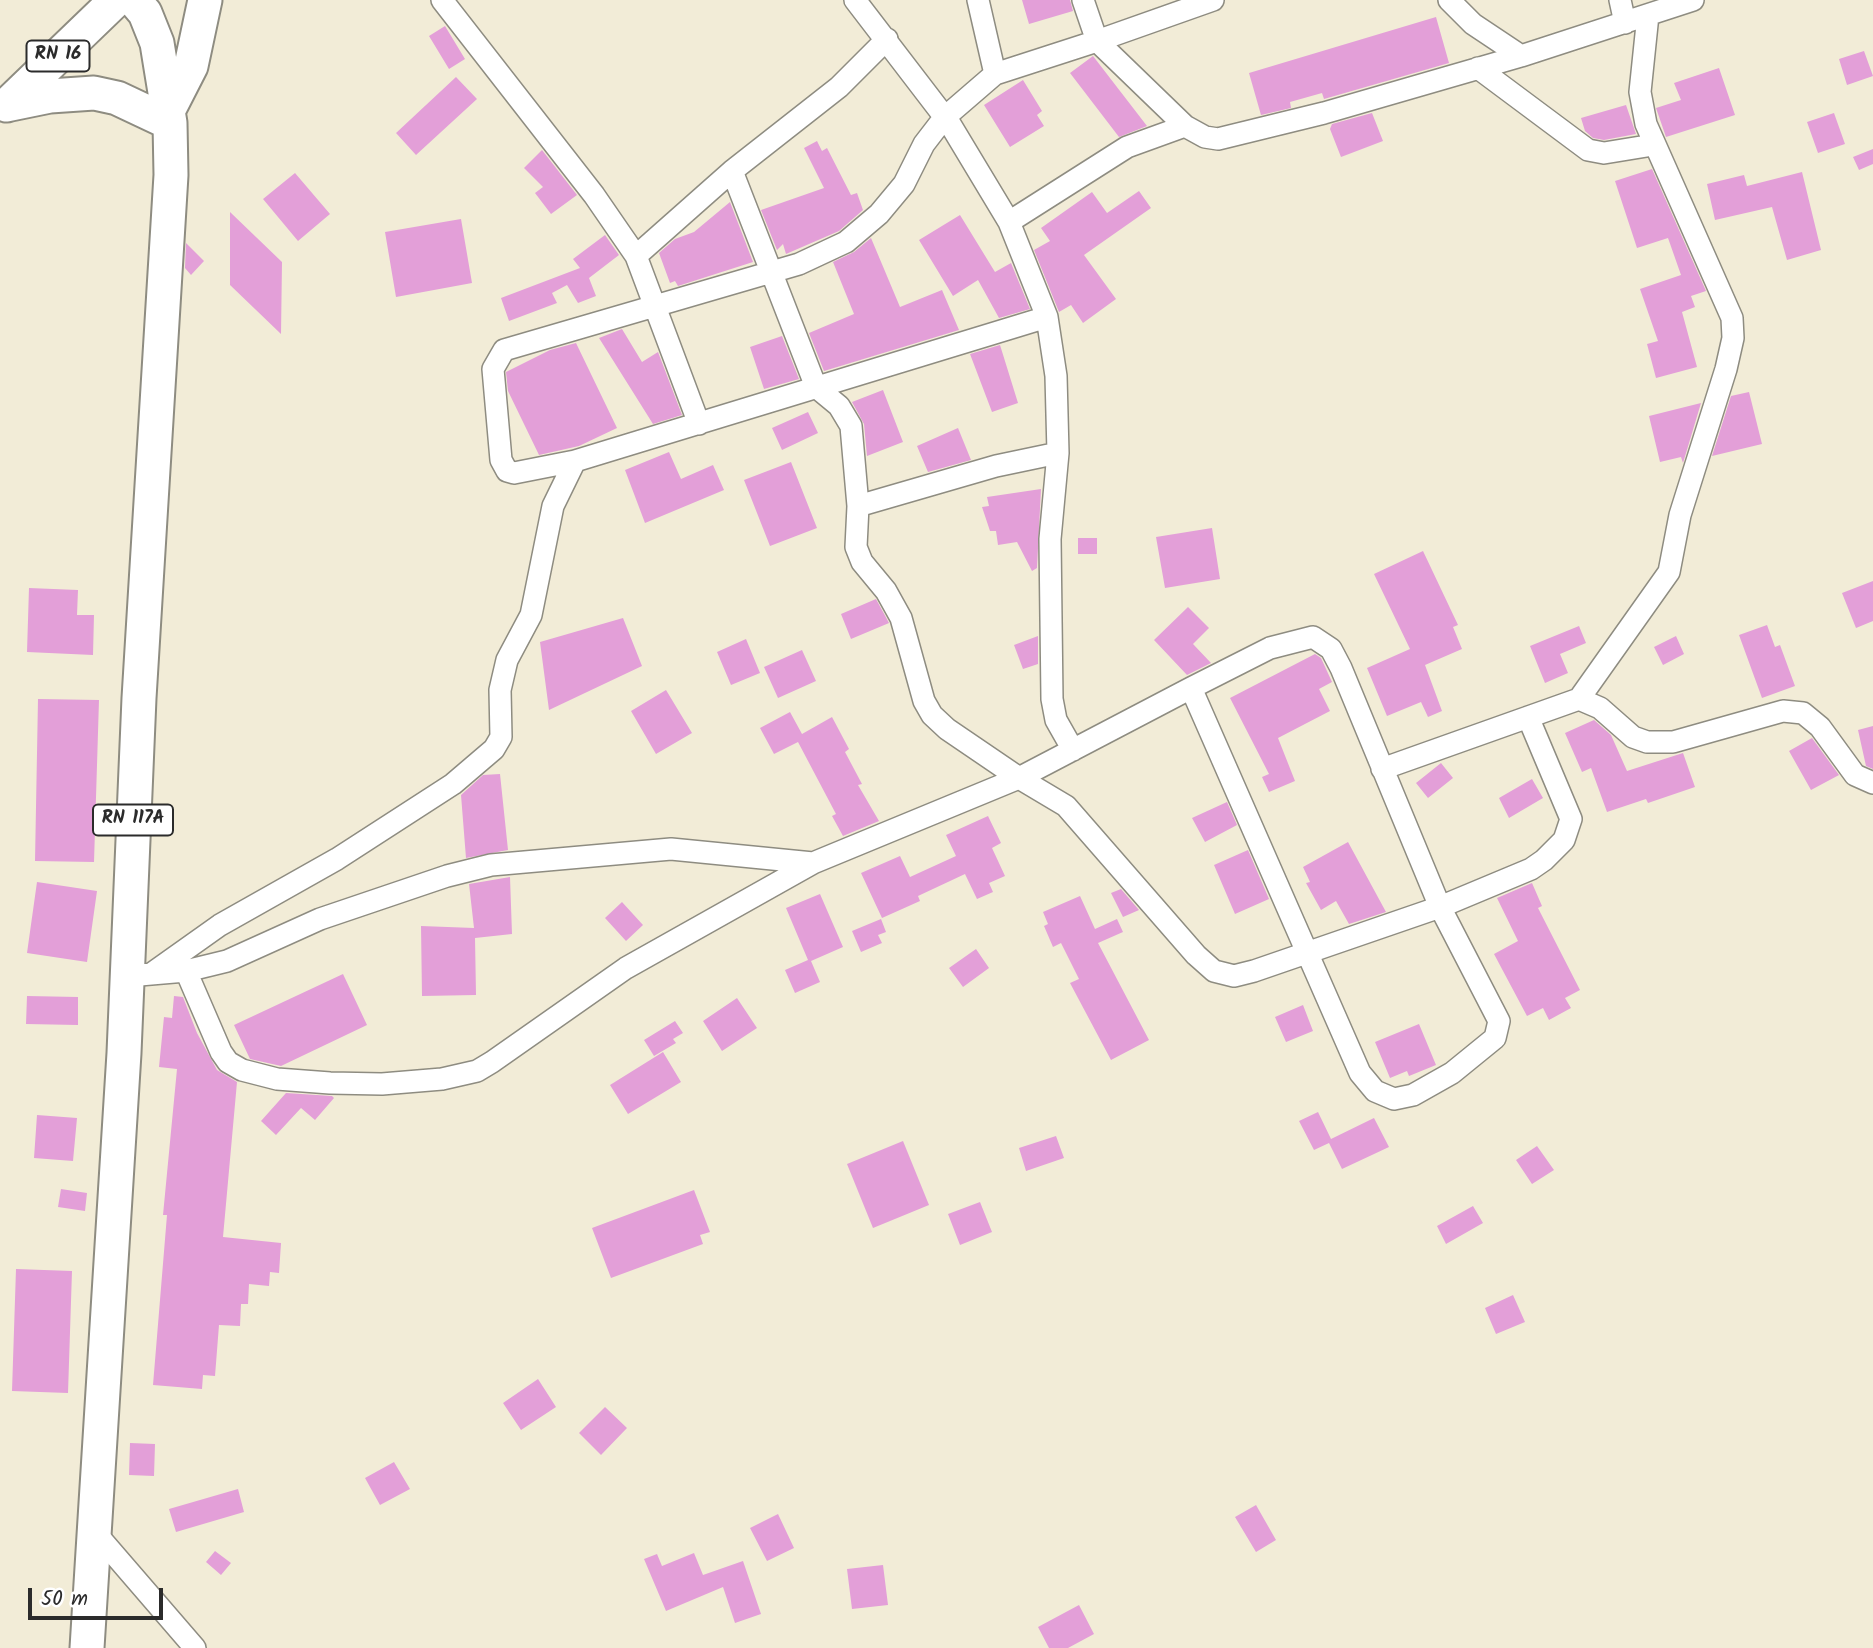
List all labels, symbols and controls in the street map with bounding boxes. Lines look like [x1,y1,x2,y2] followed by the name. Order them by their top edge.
[27,40,90,72] road number: RN 16
[93,804,173,835] road number: RN 117A
[32,1574,166,1618] scale bar
[41,1583,88,1616] text: 50 m

